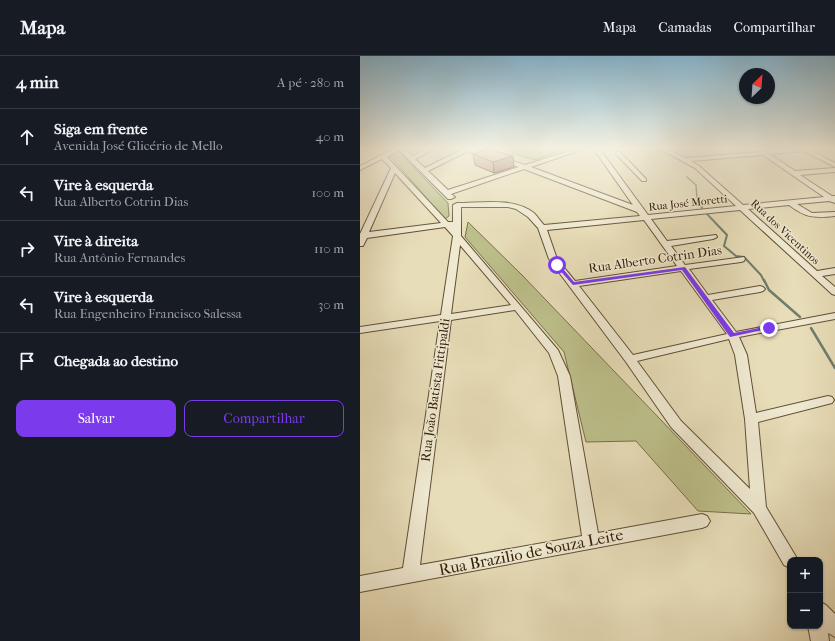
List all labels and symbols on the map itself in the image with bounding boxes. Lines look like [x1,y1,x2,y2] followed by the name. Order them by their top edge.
[739,68,775,104] north arrow
[648,192,729,214] street label: Rua José Moretti
[748,197,822,267] street label: Rua dos Vicentinos
[587,242,723,276] street label: Rua Alberto Cotrin Dias
[548,256,566,274] route start
[418,317,453,463] street label: Rua João Batista Fittipaldi
[760,319,778,337] route end
[437,525,625,579] street label: Rua Brazilio de Souza Leite

